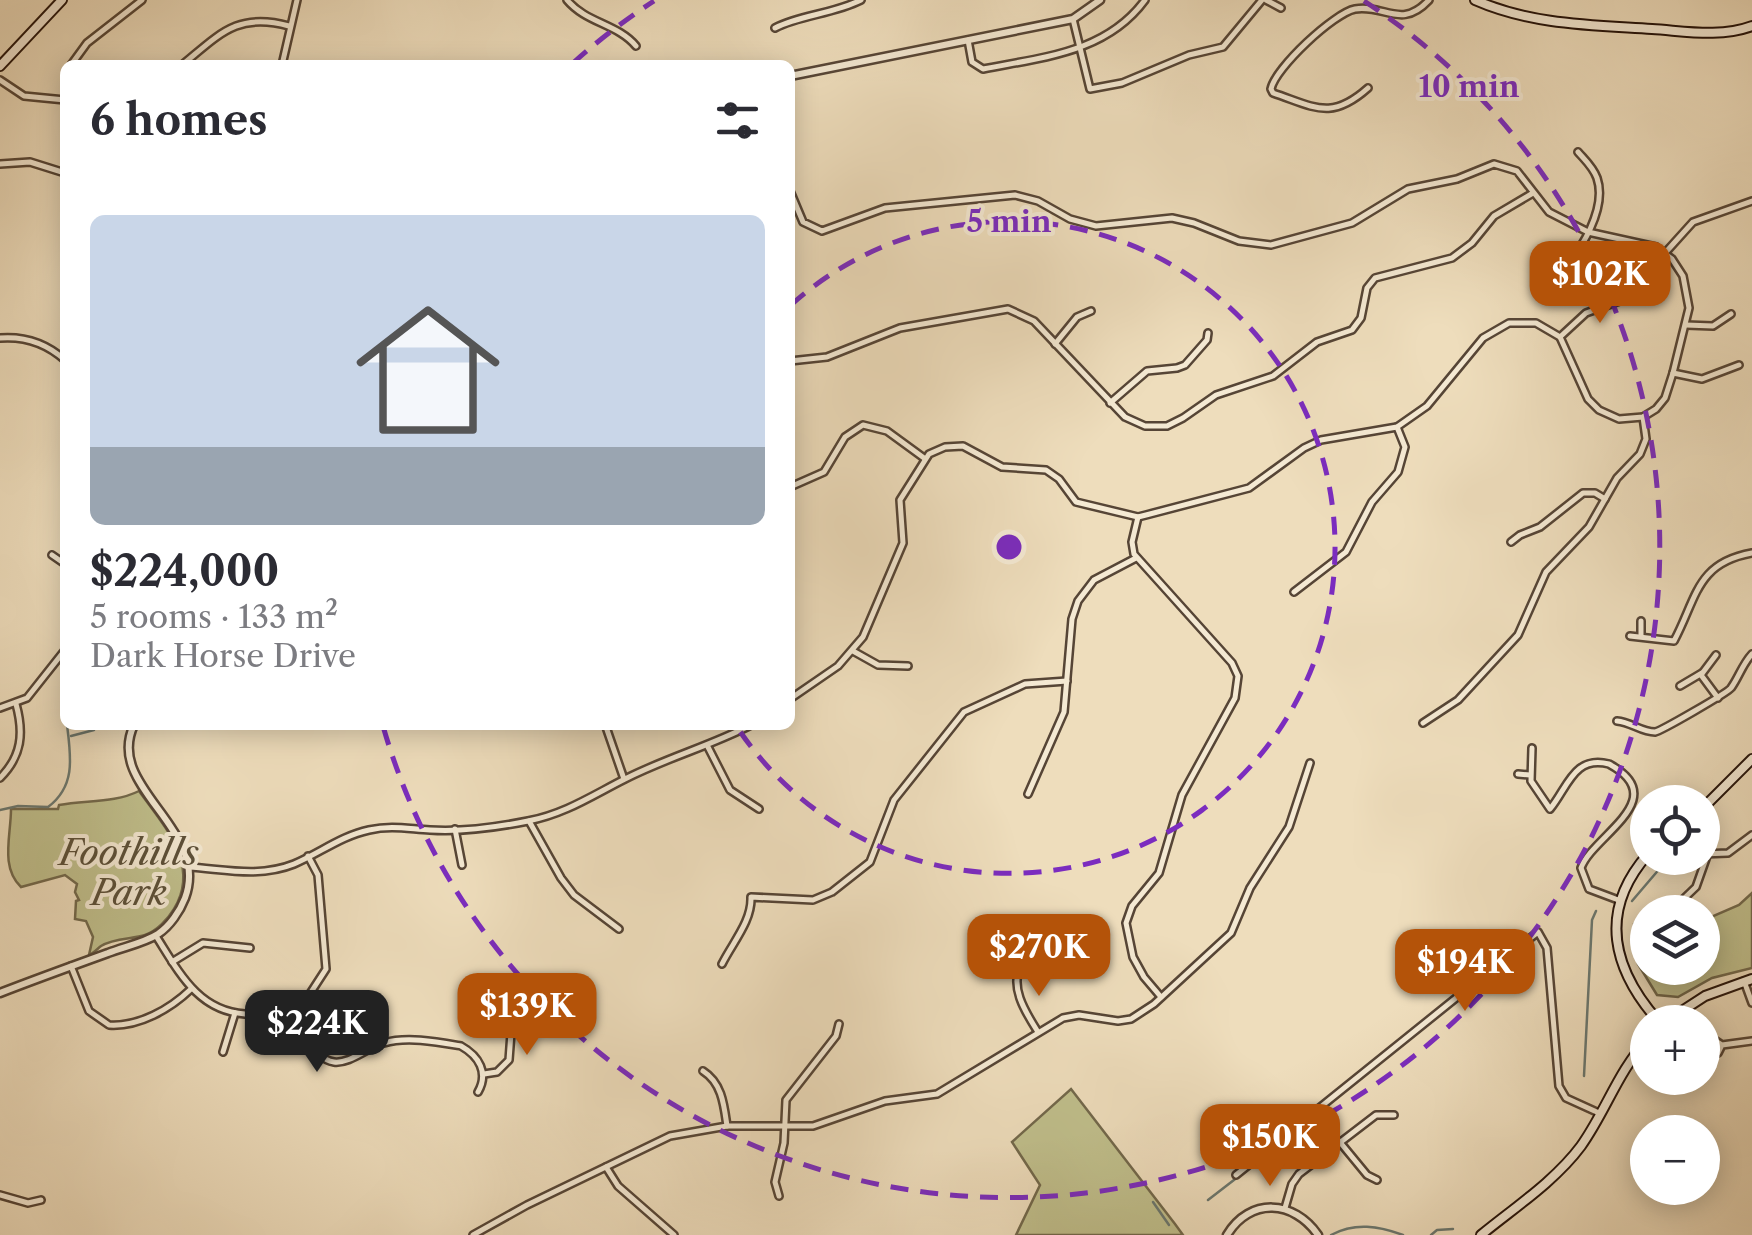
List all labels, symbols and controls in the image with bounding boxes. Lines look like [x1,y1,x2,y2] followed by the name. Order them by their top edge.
[1418,68,1520,105] text: 10 min
[710,93,765,148] icon: filters
[90,94,268,146] text: 6 homes
[966,203,1052,240] text: 5 min
[1530,241,1670,326] pin: $102K
[1552,254,1648,293] text: $102K
[338,280,518,460] icon: home
[991,529,1027,565] centre of rings
[90,545,279,597] text: $224,000
[90,597,338,636] text: 5 rooms · 133 m²
[90,636,356,675] text: Dark Horse Drive
[1630,785,1720,1205] map controls
[1630,785,1720,875] button: locate
[56,831,199,914] park label: Foothills Park
[1630,895,1720,985] button: layers
[969,914,1109,999] pin: $270K
[989,927,1089,966] text: $270K
[1395,929,1535,1014] pin: $194K
[1417,942,1513,981] text: $194K
[457,973,597,1058] pin: $139K
[479,986,575,1025] text: $139K
[247,990,387,1075] pin: $224K
[267,1003,367,1042] text: $224K
[1630,1005,1720,1095] button: +
[1200,1104,1340,1189] pin: $150K
[1630,1115,1720,1205] button: −
[1222,1117,1318,1156] text: $150K

